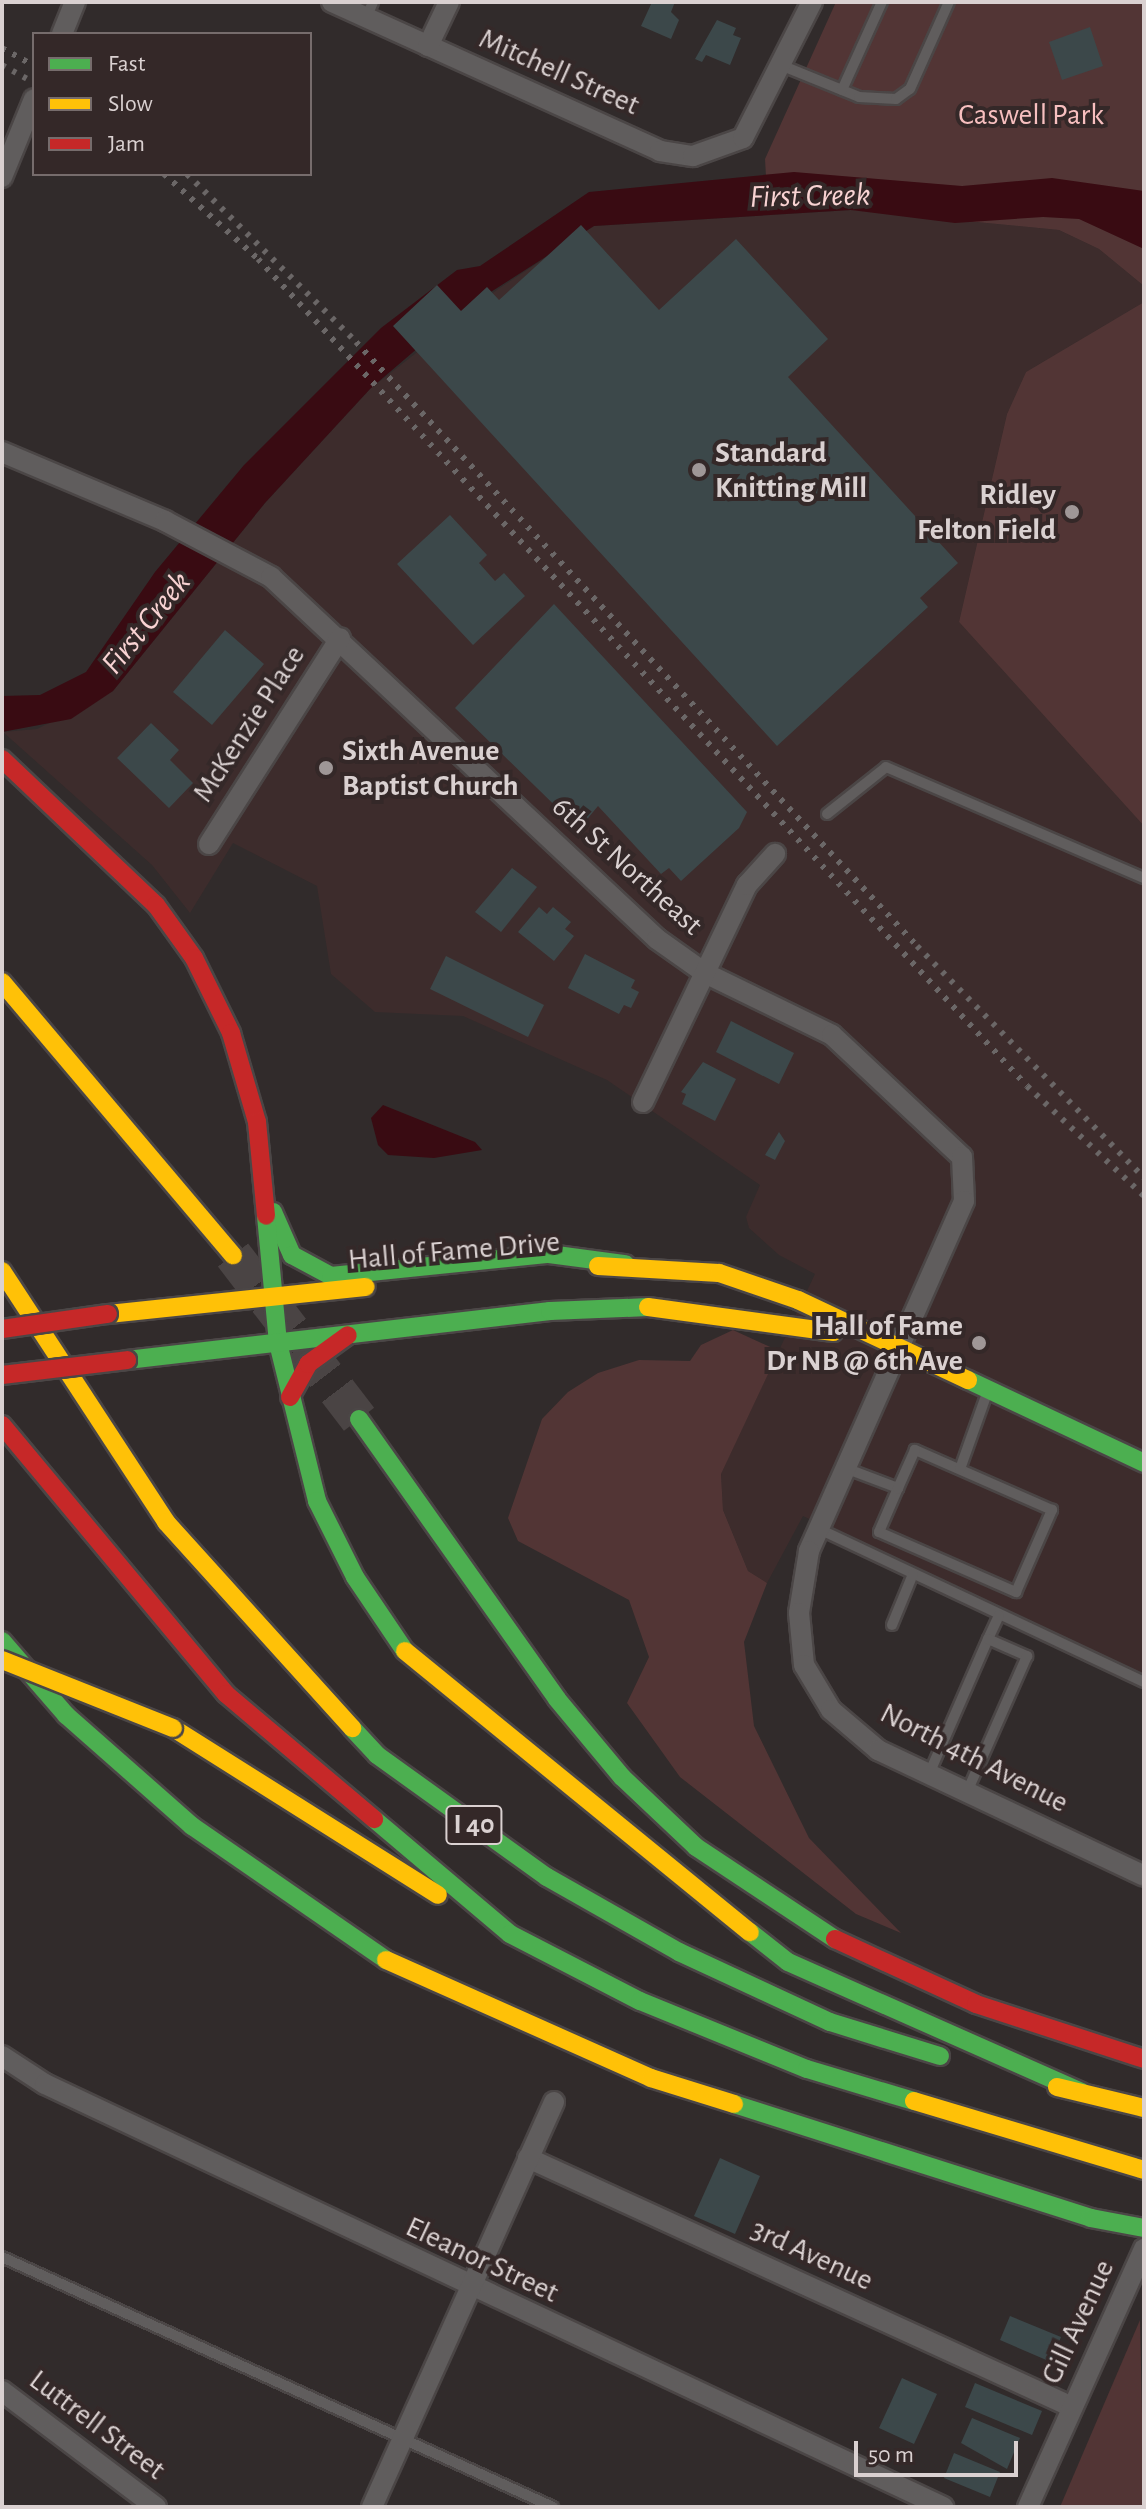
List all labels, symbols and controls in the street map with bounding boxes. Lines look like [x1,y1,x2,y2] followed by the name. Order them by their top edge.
[473,21,645,123] street label: Mitchell Street
[32,32,312,176] legend
[108,52,145,76] text: Fast
[108,92,153,116] text: Slow
[958,97,1104,133] park label: Caswell Park
[108,132,145,156] text: Jam
[749,176,871,216] water label: First Creek
[715,435,867,506] place label: Standard Knitting Mill
[690,461,708,479] marker: Standard Knitting Mill
[917,477,1056,548] place label: Ridley Felton Field
[1063,503,1081,521] marker: Ridley Felton Field
[93,564,199,682] water label: First Creek
[185,639,313,809] street label: McKenzie Place
[342,733,518,804] place label: Sixth Avenue Baptist Church
[317,759,335,777] marker: Sixth Avenue Baptist Church
[544,789,710,943] street label: 6th St Northeast
[347,1224,561,1278] street label: Hall of Fame Drive
[766,1308,963,1378] place label: Hall of Fame Dr NB @ 6th Ave
[970,1334,988,1352] marker: Hall of Fame Dr NB @ 6th Ave
[874,1695,1074,1821] street label: North 4th Avenue
[444,1801,504,1849] road number: I 40
[400,2209,564,2311] street label: Eleanor Street
[746,2211,878,2299] street label: 3rd Avenue
[1034,2254,1122,2390] street label: Gill Avenue
[22,2362,172,2488] street label: Luttrell Street
[858,2425,1022,2475] scale bar
[868,2443,914,2467] text: 50 m

